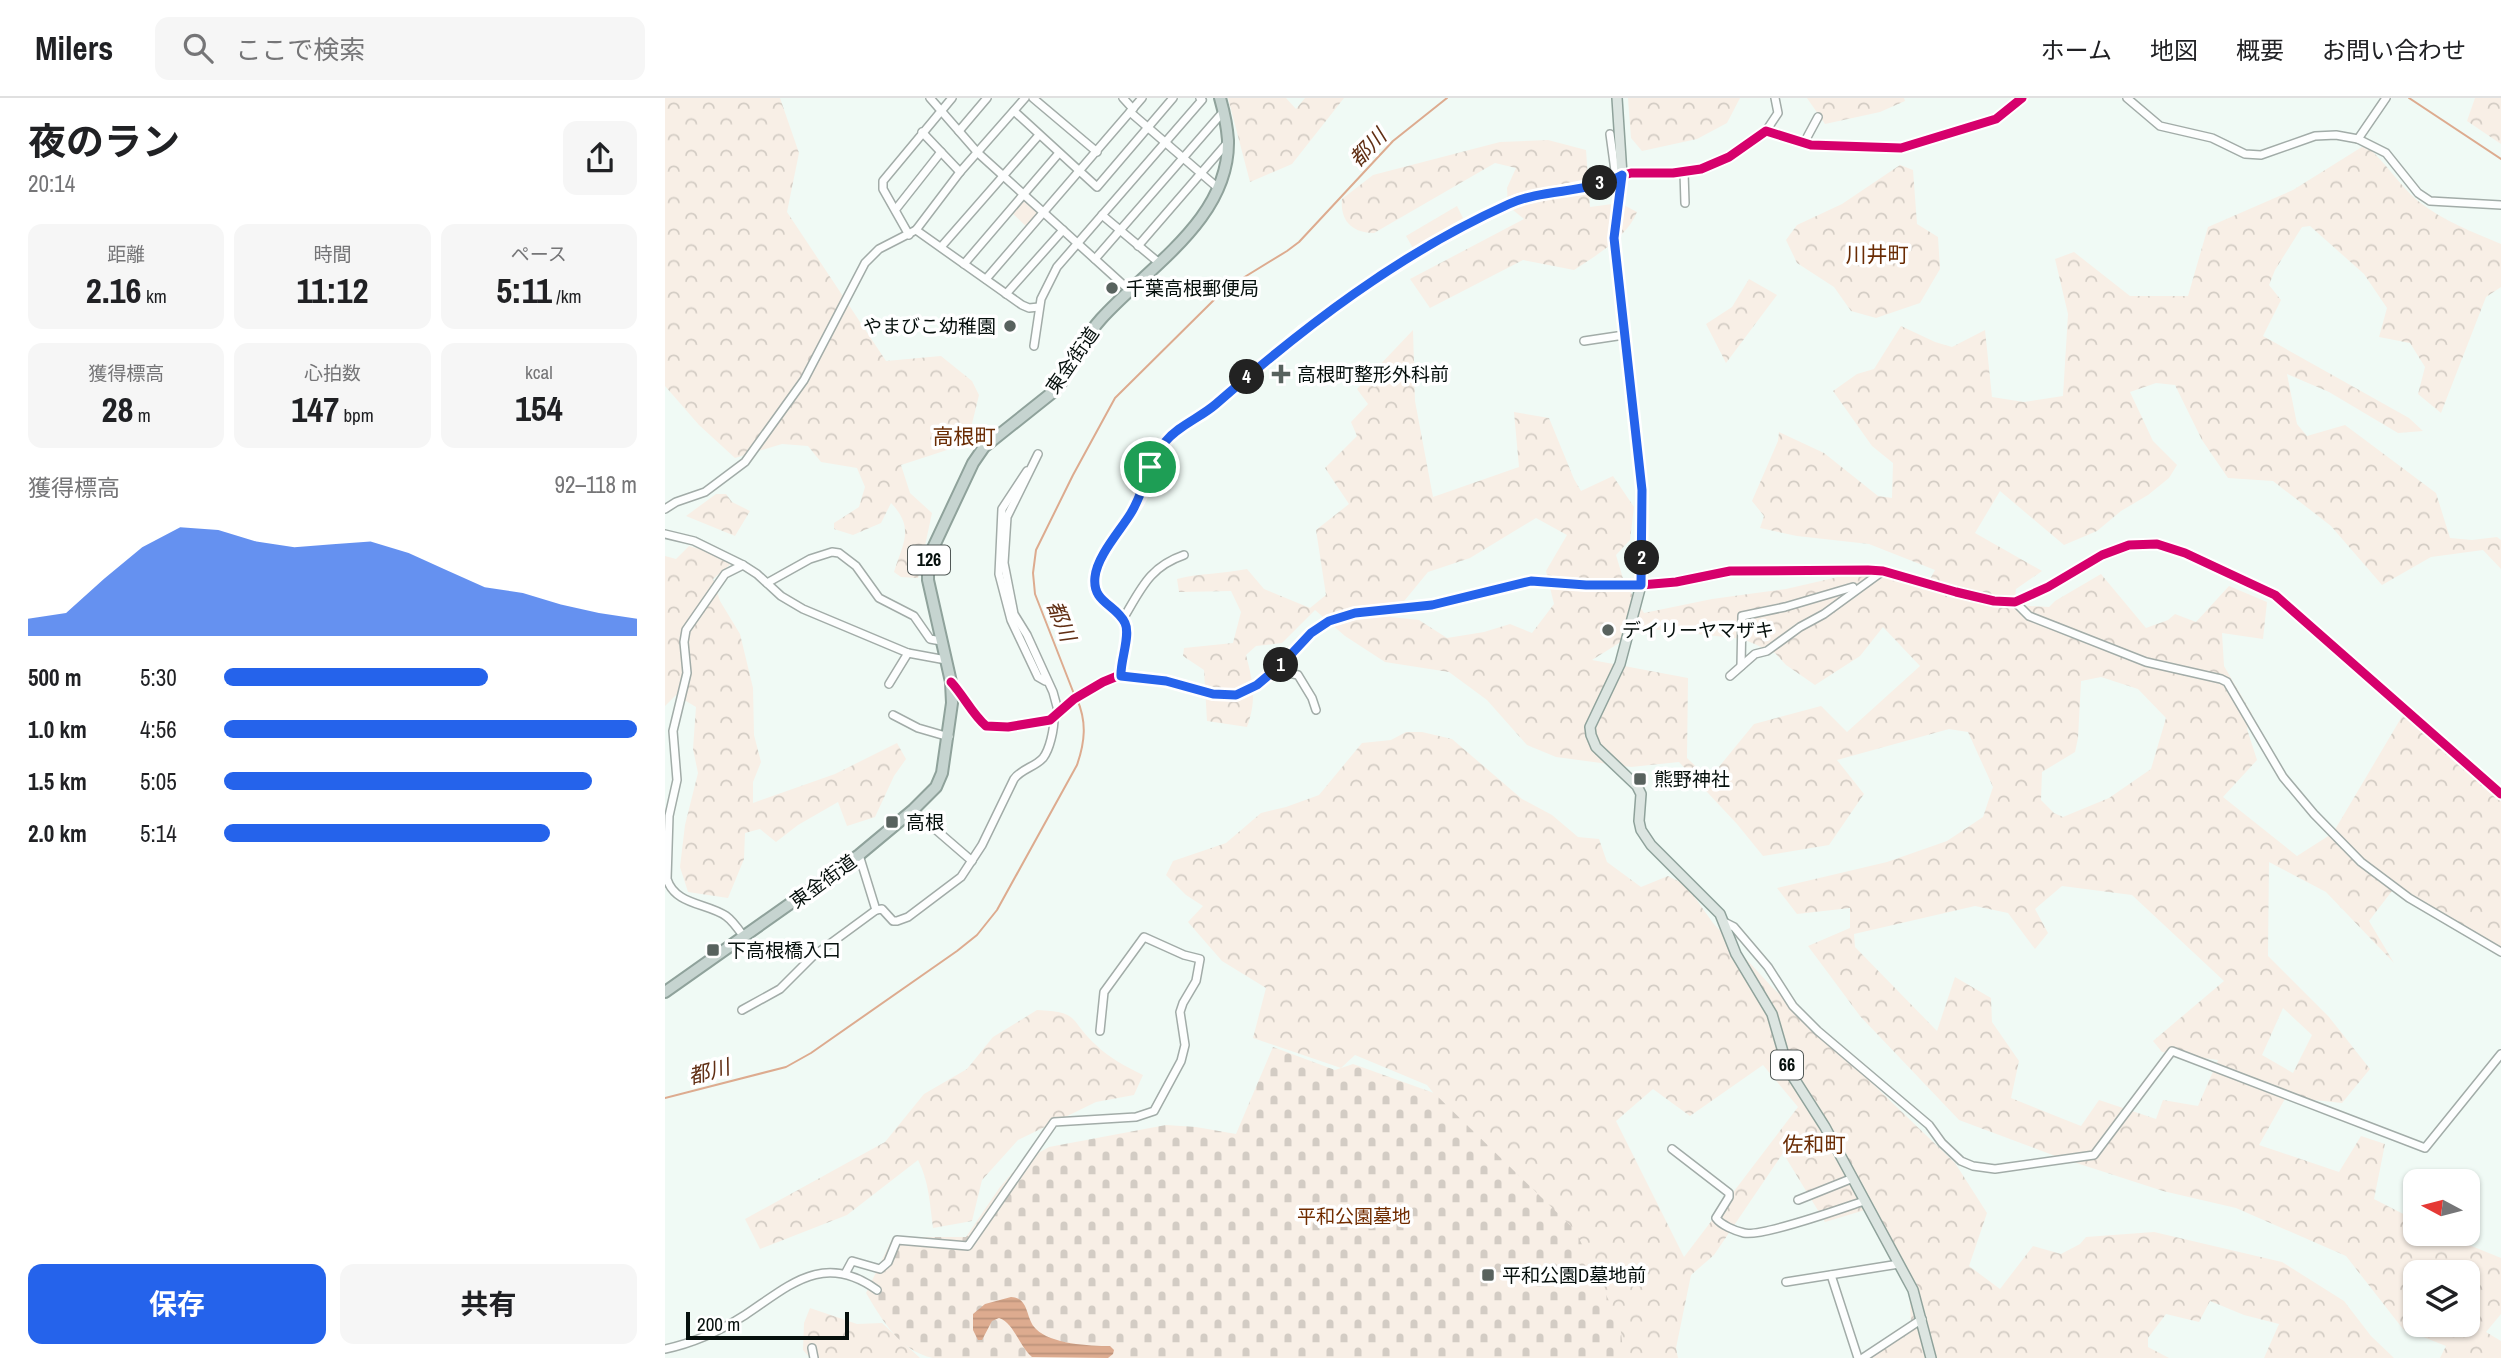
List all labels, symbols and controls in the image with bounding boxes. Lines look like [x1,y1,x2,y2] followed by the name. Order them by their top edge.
[155,17,645,80] search box
[35,26,113,70] text: Milers
[179,29,217,67] icon: search
[235,32,365,67] text: ここで検索
[2041,34,2112,66] text: ホーム
[2150,34,2198,66] text: 地図
[2236,34,2284,66] text: 概要
[2322,34,2466,66] text: お問い合わせ
[28,116,180,167] text: 夜のラン
[563,121,637,195] button: share
[1343,121,1394,173] water label: 都川
[1583,166,1618,200] pin: 3
[28,168,75,199] text: 20:14
[1595,169,1604,195] text: 3
[1846,240,1909,269] district label: 川井町
[107,241,145,267] text: 距離
[313,241,352,267] text: 時間
[511,241,567,267] text: ペース
[86,267,142,314] text: 2.16
[297,267,368,314] text: 11:12
[496,267,552,314] text: 5:11
[1126,275,1259,301] place label: 千葉高根郵便局
[1104,280,1120,296] marker: 千葉高根郵便局
[142,283,167,309] text: km
[552,283,581,309] text: /km
[863,313,996,339] place label: やまびこ幼稚園
[1002,318,1018,334] marker: やまびこ幼稚園
[1040,321,1104,399] street label: 東金街道
[525,359,553,385] text: kcal
[88,360,164,386] text: 獲得標高
[304,360,361,386] text: 心拍数
[1229,360,1265,394] pin: 4
[1297,361,1449,387] place label: 高根町整形外科前
[1242,363,1251,389] text: 4
[1271,364,1291,384] marker: 高根町整形外科前
[515,385,563,432] text: 154
[102,386,133,433] text: 28
[291,386,339,433] text: 147
[133,402,151,428] text: m
[339,402,374,428] text: bpm
[933,422,996,451] district label: 高根町
[1120,437,1180,497] pin
[1131,448,1169,486] icon: arrive
[554,469,637,500] text: 92–118 m
[28,472,120,503] text: 獲得標高
[1625,540,1660,575] pin: 2
[1637,544,1646,570] text: 2
[908,546,950,574] road number: 126
[1040,596,1084,648] water label: 都川
[1622,617,1774,643] place label: デイリーヤマザキ
[1600,622,1616,638] marker: デイリーヤマザキ
[1263,648,1299,682] pin: 1
[1276,651,1285,677] text: 1
[28,662,81,693] text: 500 m
[140,662,177,693] text: 5:30
[28,714,87,745] text: 1.0 km
[140,714,177,745] text: 4:56
[28,766,87,797] text: 1.5 km
[140,766,177,797] text: 5:05
[1654,766,1730,792] place label: 熊野神社
[1632,771,1648,787] marker: 熊野神社
[906,809,944,835] place label: 高根
[884,814,900,830] marker: 高根
[28,818,87,849] text: 2.0 km
[140,818,177,849] text: 5:14
[785,848,861,914] street label: 東金街道
[727,937,841,963] place label: 下高根橋入口
[705,942,721,958] marker: 下高根橋入口
[1771,1050,1803,1080] road number: 66
[685,1052,735,1091] water label: 都川
[1783,1130,1846,1159] district label: 佐和町
[2403,1169,2480,1246] north arrow
[2403,1169,2480,1337] map controls
[1297,1203,1411,1229] park label: 平和公園墓地
[2403,1260,2480,1337] button: layers
[1502,1262,1646,1288] place label: 平和公園D墓地前
[28,1264,326,1344] button: 保存
[340,1264,637,1344] button: 共有
[1480,1267,1496,1283] marker: 平和公園D墓地前
[686,1309,849,1341] scale bar
[697,1311,740,1337] text: 200 m

